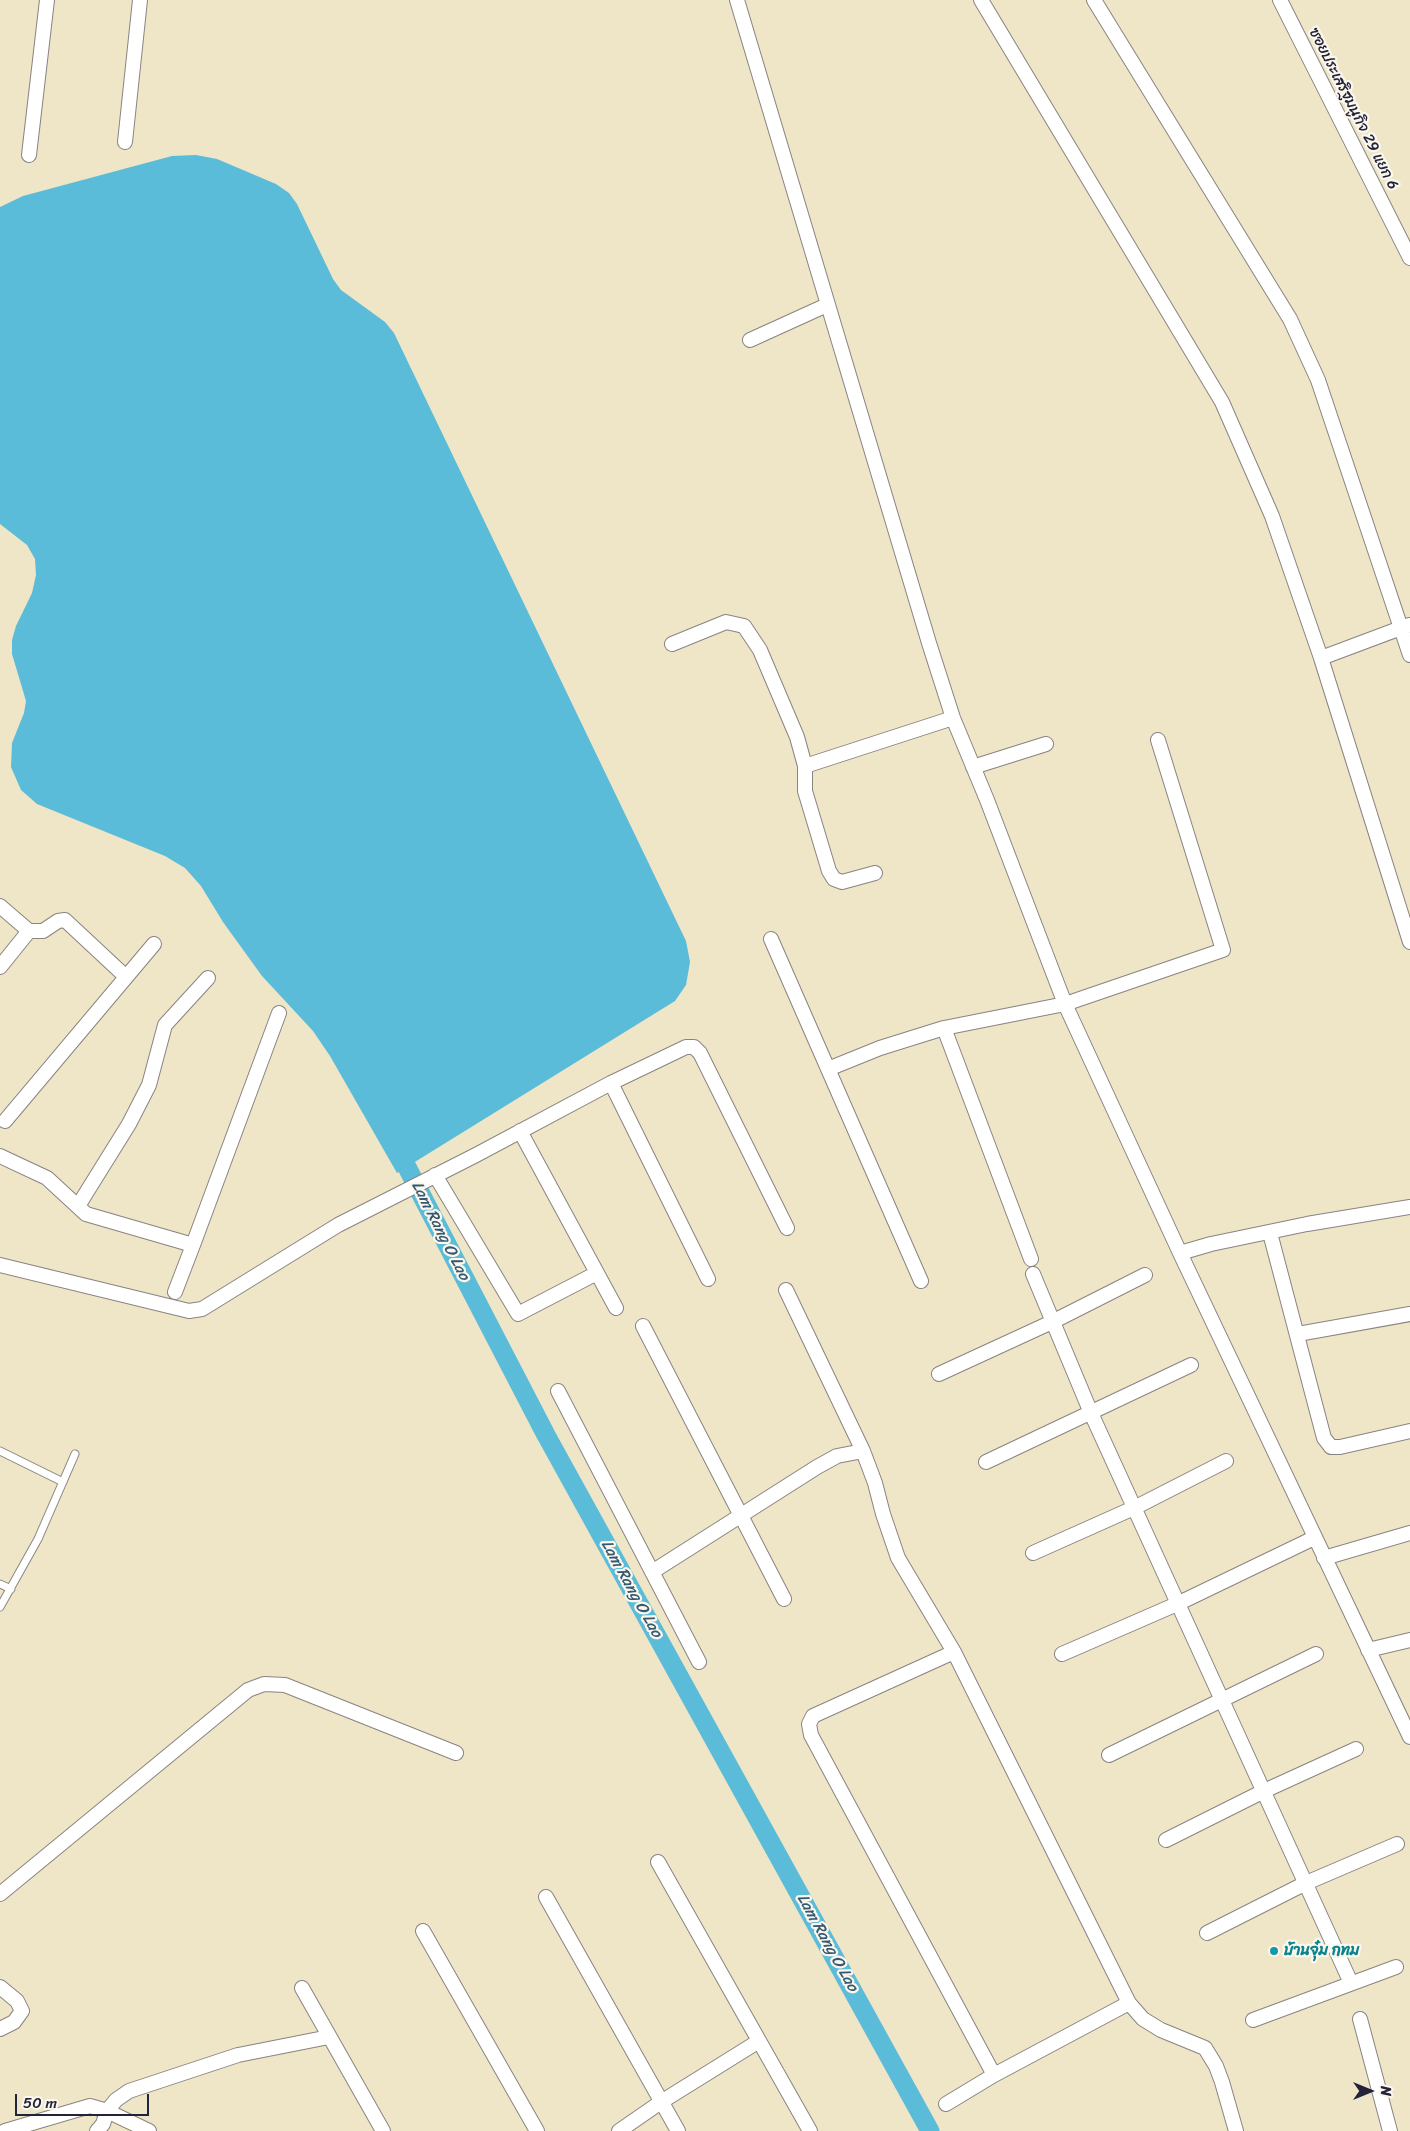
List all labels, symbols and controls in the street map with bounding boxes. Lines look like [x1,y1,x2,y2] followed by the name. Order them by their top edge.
[1304,25,1402,193] street label: ซอยประเสริฐมนูกิจ 29 แยก 6
[407,1178,473,1284] water label: Lam Rang O Lao
[596,1537,666,1641] water label: Lam Rang O Lao
[792,1891,862,1995] water label: Lam Rang O Lao
[1284,1942,1359,1960] place label: บ้านจุ๋ม กทม
[1268,1945,1280,1957] marker: บ้านจุ๋ม กทม
[1345,2066,1395,2116] north arrow
[18,2084,151,2116] scale bar
[1373,2086,1398,2096] text: N
[23,2090,57,2116] text: 50 m

